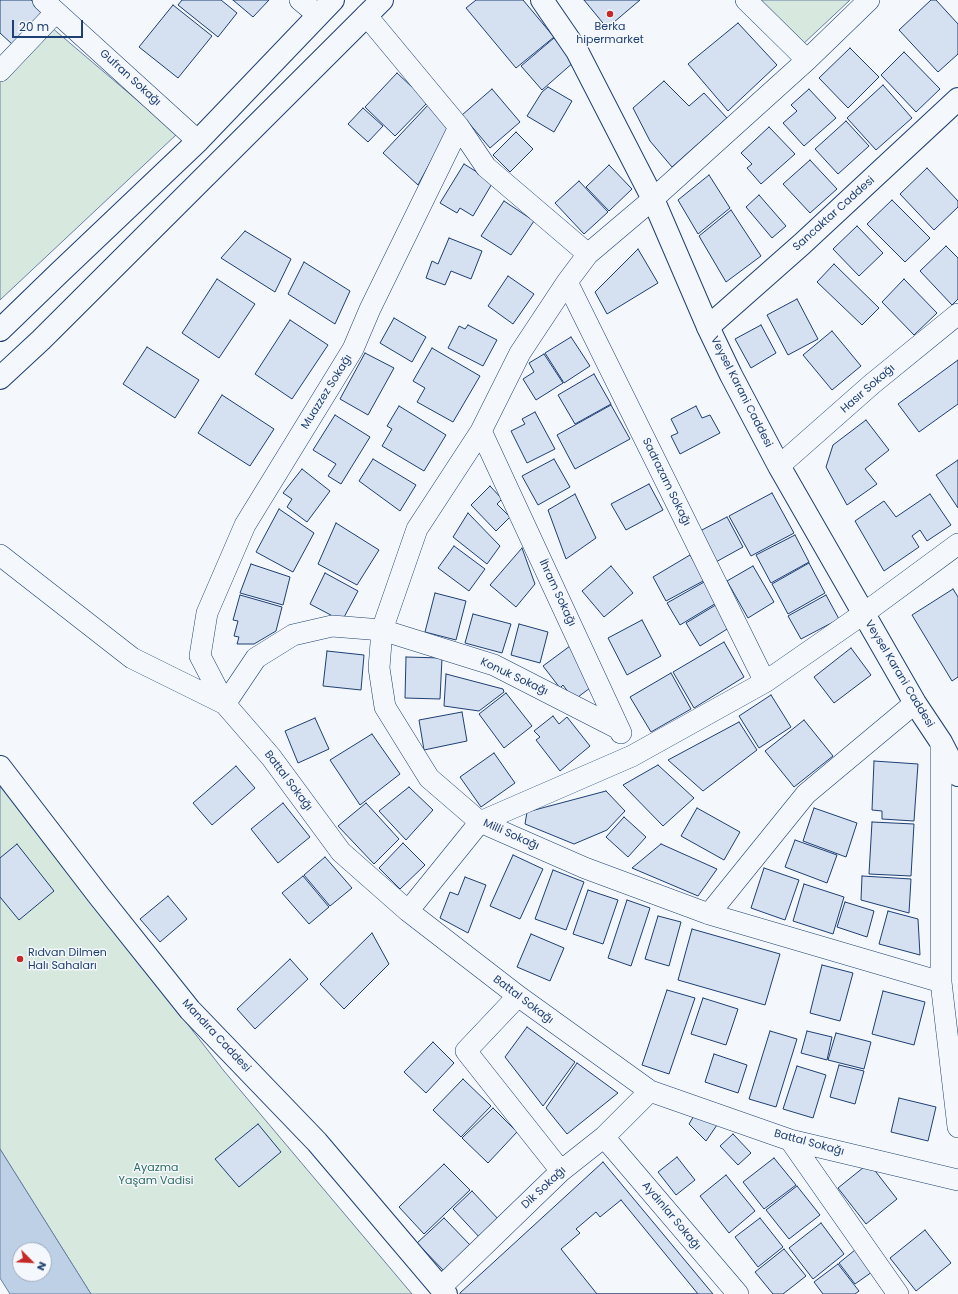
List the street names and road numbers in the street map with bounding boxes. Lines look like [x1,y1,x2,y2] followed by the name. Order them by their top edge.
[97,47,163,109] street label: Gufran Sokağı
[790,174,878,254] street label: Sancaktar Caddesi
[707,334,775,450] street label: Veysel Karani Caddesi
[299,352,355,432] street label: Muazzez Sokağı
[838,362,898,416] street label: Hasır Sokağı
[639,436,693,528] street label: Sadrazam Sokağı
[536,557,578,629] street label: İhram Sokağı
[862,618,936,730] street label: Veysel Karani Caddesi
[478,656,550,698] street label: Konuk Sokağı
[261,748,315,814] street label: Battal Sokağı
[481,817,541,853] street label: Milli Sokağı
[490,973,556,1027] street label: Battal Sokağı
[179,997,253,1075] street label: Mandıra Caddesi
[773,1127,845,1159] street label: Battal Sokağı
[519,1164,569,1212] street label: Dik Sokağı
[639,1179,703,1253] street label: Aydınlar Sokağı

